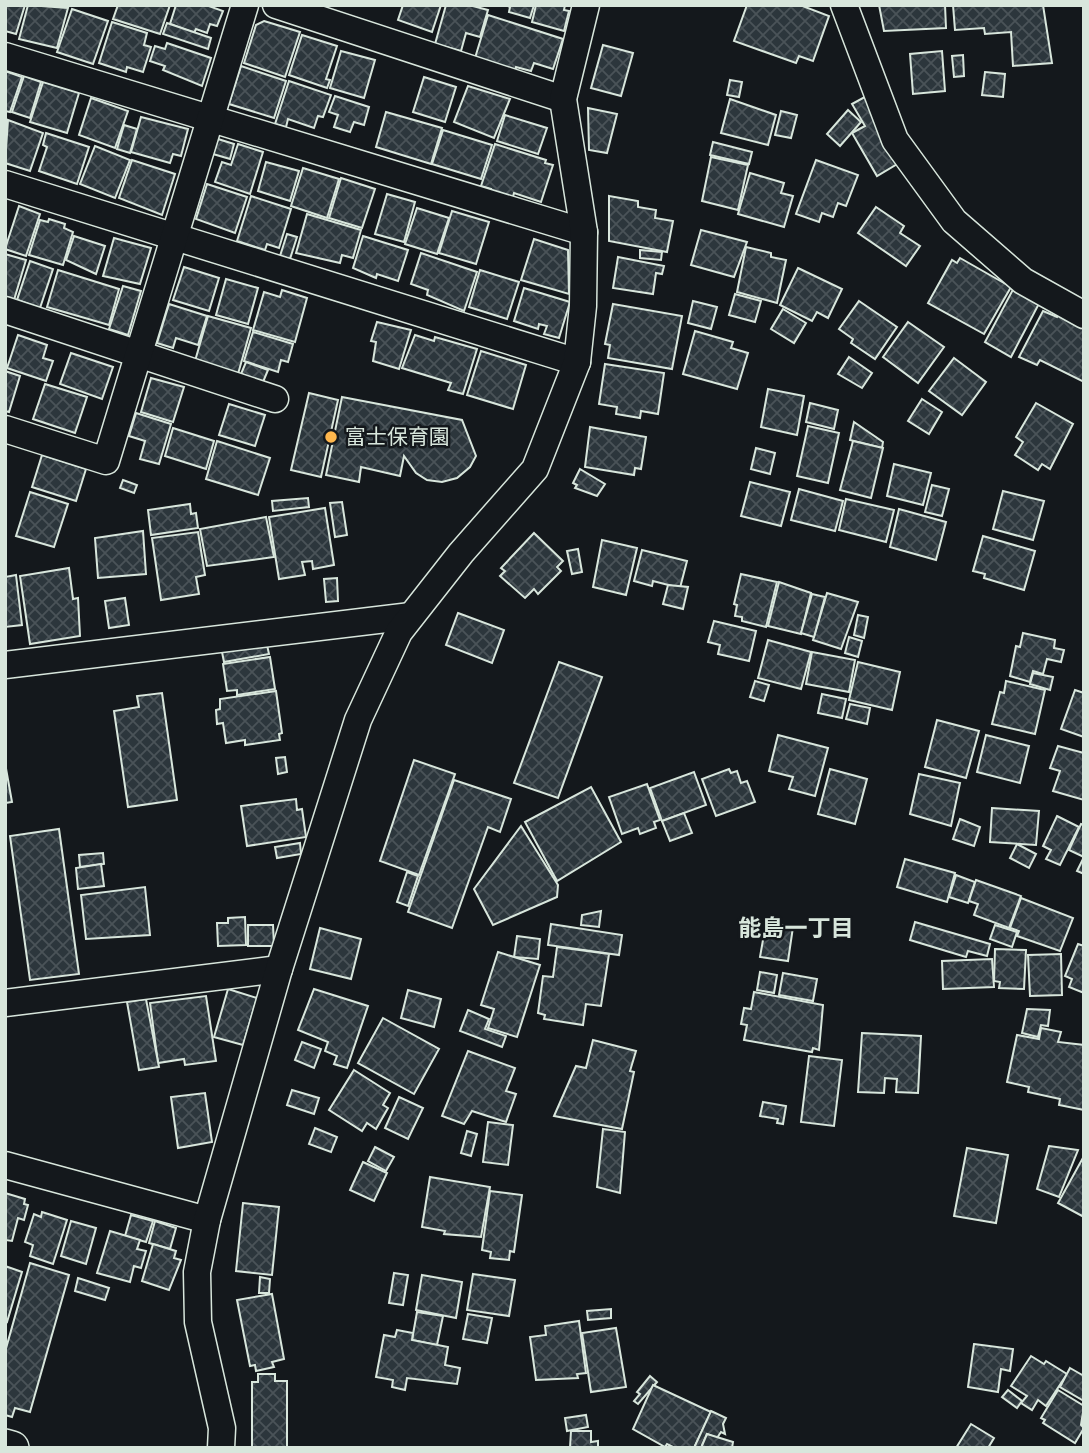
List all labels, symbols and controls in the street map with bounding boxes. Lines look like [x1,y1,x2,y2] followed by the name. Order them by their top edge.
[345,423,450,449] place label: 富士保育園
[323,429,339,445] marker: 富士保育園
[739,913,854,942] district label: 能島一丁目

